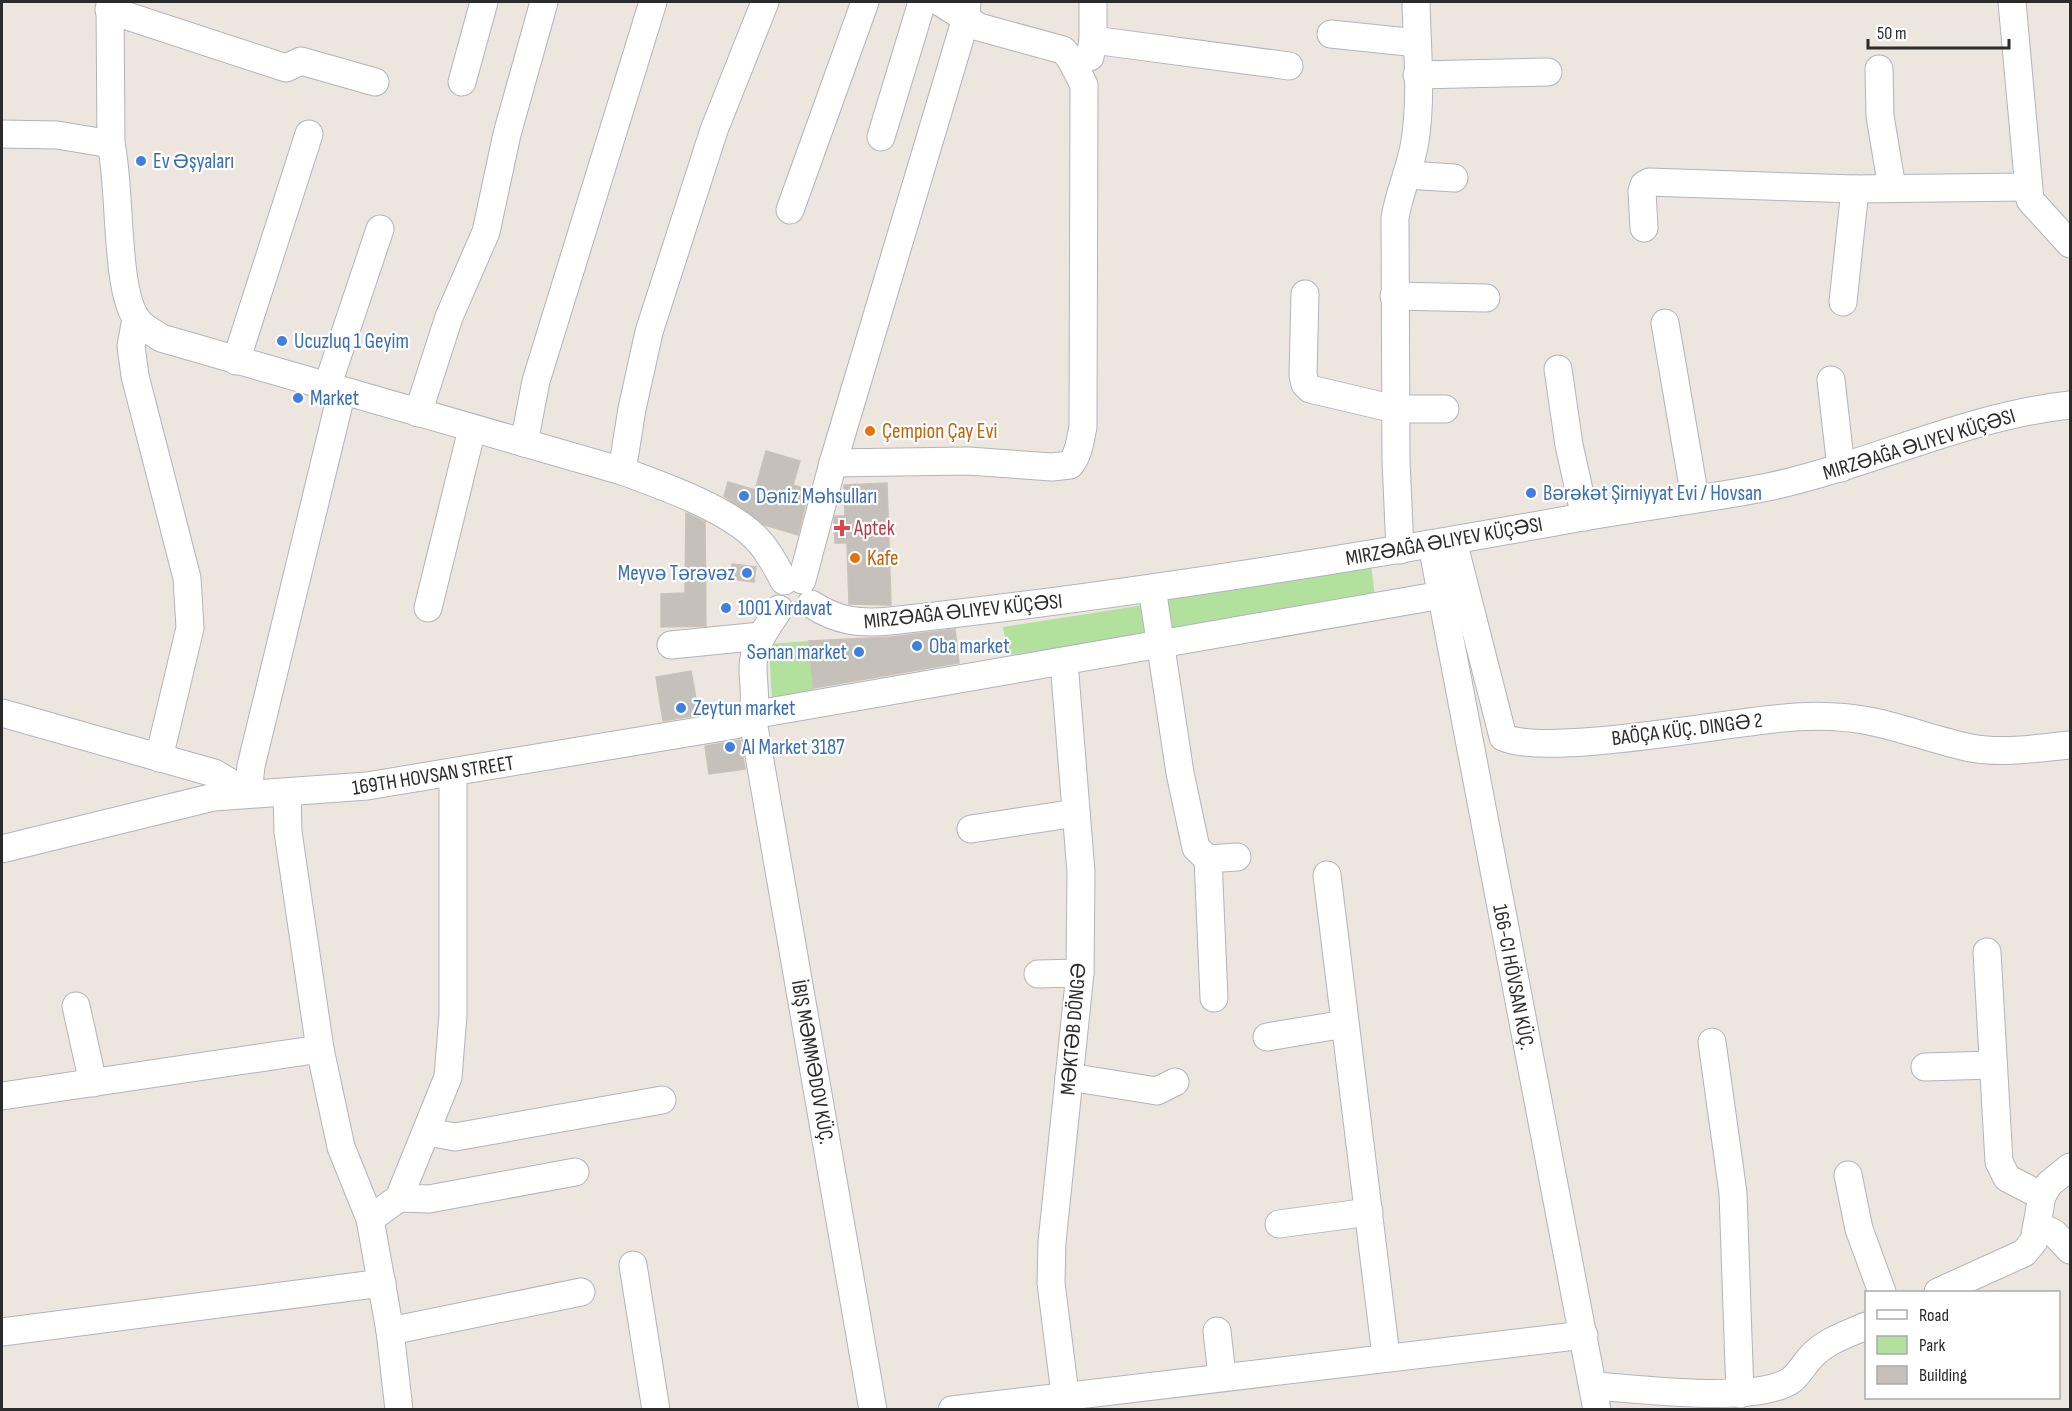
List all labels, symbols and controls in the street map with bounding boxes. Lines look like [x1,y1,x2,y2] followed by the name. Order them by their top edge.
[1868,12,2009,50] scale bar
[1877,23,1907,44] text: 50 m
[153,149,234,174] place label: Ev Əşyaları
[134,154,148,168] marker: Ev Əşyaları
[294,329,409,354] place label: Ucuzluq 1 Geyim
[275,334,289,348] marker: Ucuzluq 1 Geyim
[310,386,359,411] place label: Market
[291,391,305,405] marker: Market
[1820,403,2018,486] street label: MIRZƏAĞA ƏLIYEV KÜÇƏSI
[882,419,997,444] place label: Çempion Çay Evi
[863,424,877,438] marker: Çempion Çay Evi
[1543,481,1762,506] place label: Bərəkət Şirniyyat Evi / Hovsan
[756,484,877,509] place label: Dəniz Məhsulları
[1524,486,1538,500] marker: Bərəkət Şirniyyat Evi / Hovsan
[737,489,751,503] marker: Dəniz Məhsulları
[1344,512,1545,571] street label: MIRZƏAĞA ƏLIYEV KÜÇƏSI
[853,516,895,541] place label: Aptek
[835,521,849,535] marker: Aptek
[867,546,899,571] place label: Kafe
[848,551,862,565] marker: Kafe
[618,561,735,586] place label: Meyvə Tərəvəz
[740,566,754,580] marker: Meyvə Tərəvəz
[862,589,1064,634] street label: MIRZƏAĞA ƏLIYEV KÜÇƏSI
[738,596,832,621] place label: 1001 Xırdavat
[719,601,733,615] marker: 1001 Xırdavat
[929,634,1010,659] place label: Oba market
[910,639,924,653] marker: Oba market
[747,640,847,665] place label: Sənan market
[852,645,866,659] marker: Sənan market
[693,696,795,721] place label: Zeytun market
[674,701,688,715] marker: Zeytun market
[1610,708,1764,751] street label: BAÖÇA KÜÇ. DINGƏ 2
[741,735,845,760] place label: Al Market 3187
[723,740,737,754] marker: Al Market 3187
[350,750,516,801] street label: 169TH HOVSAN STREET
[1487,902,1540,1052] street label: 166-CI HÖVSAN KÜÇ.
[1055,962,1092,1096] street label: MƏKTƏB DÖNGƏ
[786,978,839,1146] street label: İBIŞ MƏMMƏDOV KÜÇ.
[1865,1291,2060,1399] legend
[1919,1305,1949,1326] text: Road
[1919,1335,1945,1356] text: Park
[1919,1365,1967,1386] text: Building

